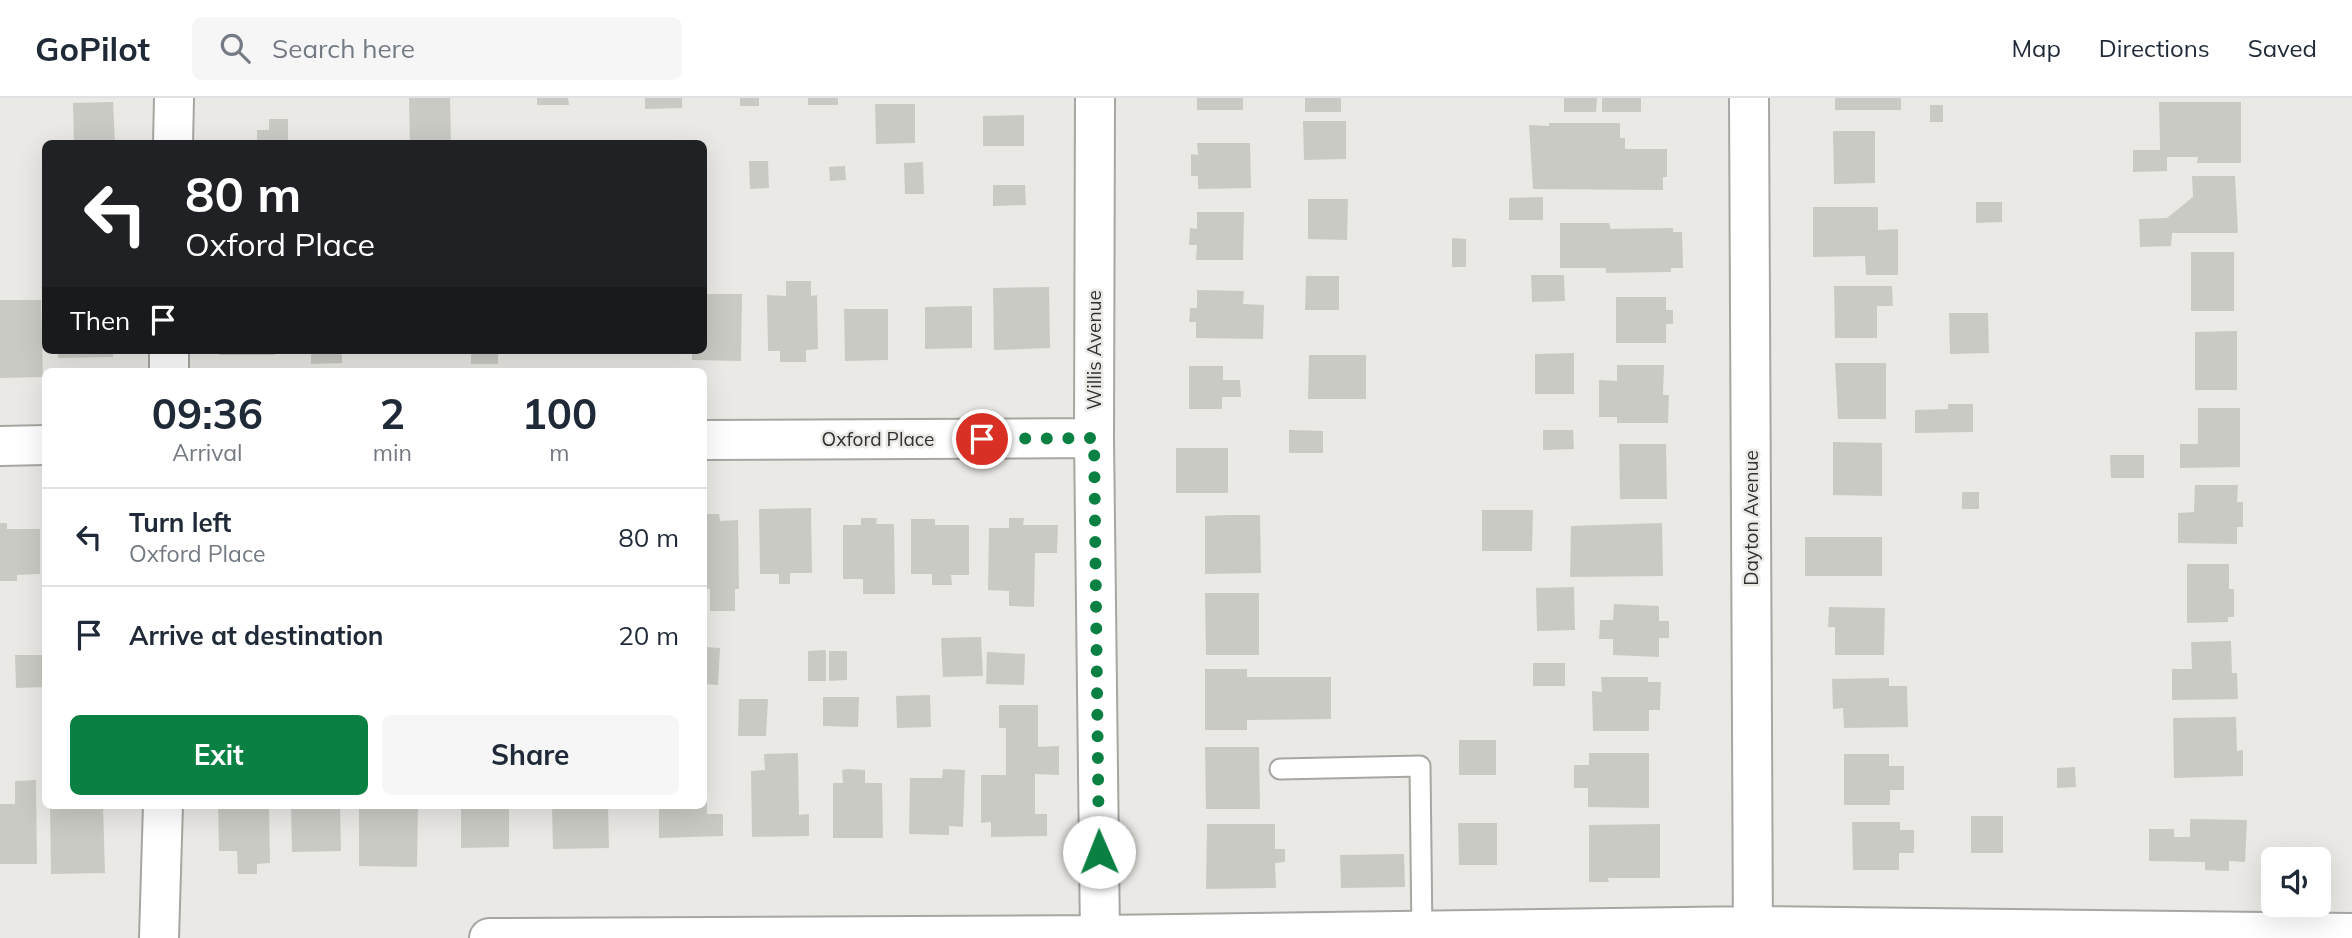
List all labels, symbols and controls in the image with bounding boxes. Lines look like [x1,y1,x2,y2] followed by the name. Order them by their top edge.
[192,17,682,80] search box
[35,28,150,69] text: GoPilot
[216,29,254,67] icon: search
[272,32,415,65] text: Search here
[2011,33,2061,63] text: Map
[2099,33,2210,63] text: Directions
[2248,33,2317,63] text: Saved
[185,163,301,224] text: 80 m
[70,168,161,259] icon: left
[185,224,375,264] text: Oxford Place
[1082,290,1106,410] street label: Willis Avenue
[144,301,182,339] icon: arrive
[70,304,130,337] text: Then
[152,387,263,440] text: 09:36
[380,387,405,440] text: 2
[522,387,597,440] text: 100
[952,409,1012,469] pin
[963,420,1001,458] icon: arrive
[822,427,934,451] street label: Oxford Place
[172,438,243,467] text: Arrival
[373,438,412,467] text: min
[549,438,570,467] text: m
[1739,450,1763,586] street label: Dayton Avenue
[129,506,231,539] text: Turn left
[70,518,108,556] icon: left
[618,521,679,554] text: 80 m
[129,539,266,568] text: Oxford Place
[70,616,108,654] icon: arrive
[129,619,384,652] text: Arrive at destination
[618,619,679,652] text: 20 m
[70,715,368,795] button: Exit
[382,715,679,795] button: Share
[1062,815,1136,889] position arrow
[2261,847,2331,917] map controls
[2261,847,2331,917] button: sound

